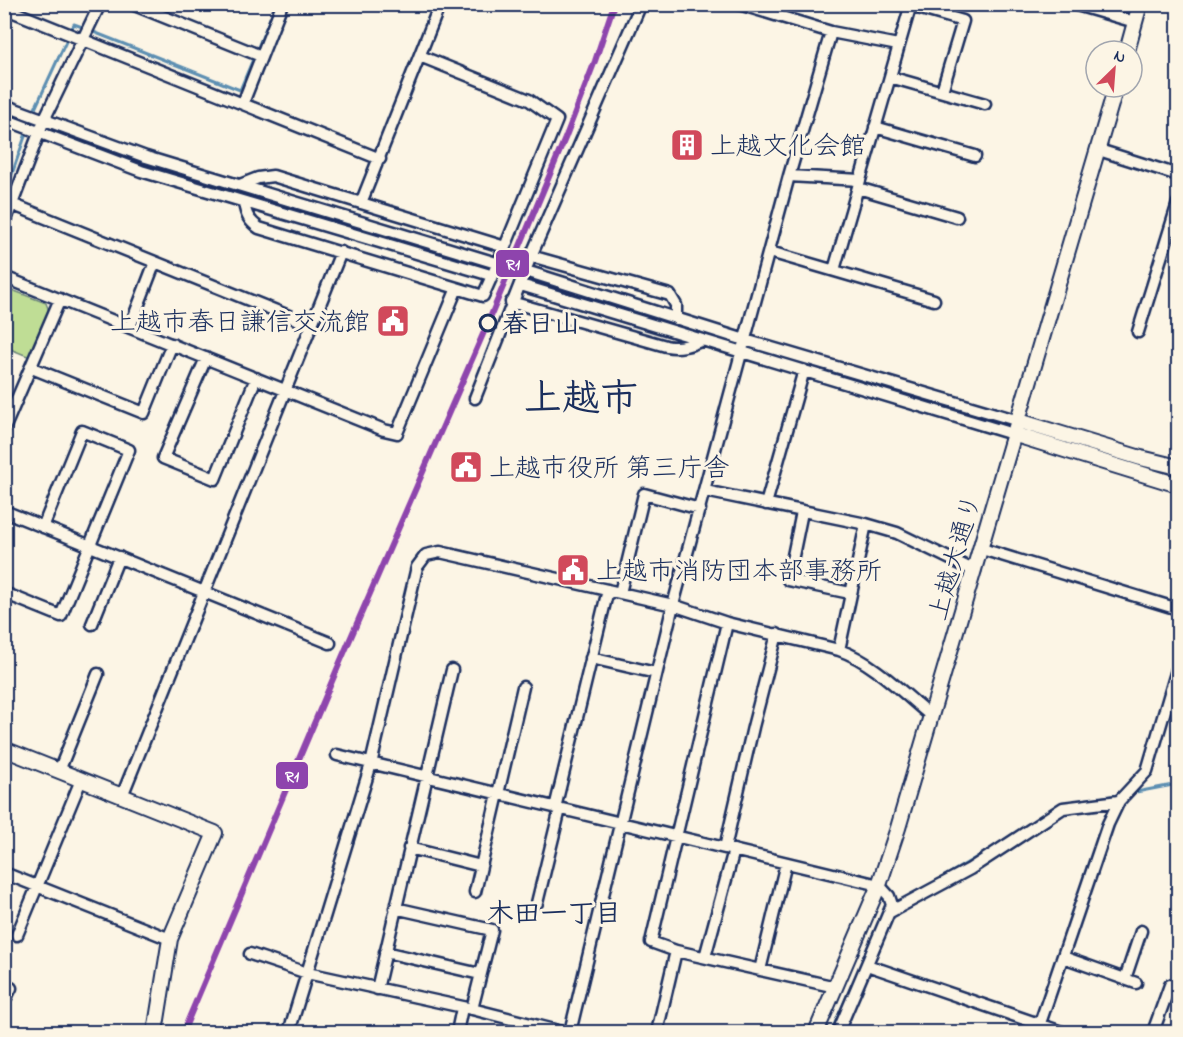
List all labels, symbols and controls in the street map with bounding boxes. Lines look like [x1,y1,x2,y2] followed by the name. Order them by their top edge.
[1084,39,1144,99] north arrow
[1110,44,1130,70] text: N
[669,127,705,163] building icon: 上越文化会館
[710,129,866,167] place label: 上越文化会館
[495,249,530,278] line badge: R1
[505,253,521,277] text: R1
[375,303,411,339] public building icon: 上越市春日謙信交流館
[110,305,370,343] place label: 上越市春日謙信交流館
[502,307,580,345] place label: 春日山
[479,314,497,332] marker: 春日山
[524,373,638,429] district label: 上越市
[448,449,484,485] public building icon: 上越市役所 第三庁舎
[489,451,730,489] place label: 上越市役所 第三庁舎
[921,490,993,626] street label: 上越大通り
[555,552,591,588] public building icon: 上越市消防団本部事務所
[596,554,882,592] place label: 上越市消防団本部事務所
[275,761,309,790] line badge: R1
[284,765,300,789] text: R1
[487,896,622,935] district label: 木田一丁目

